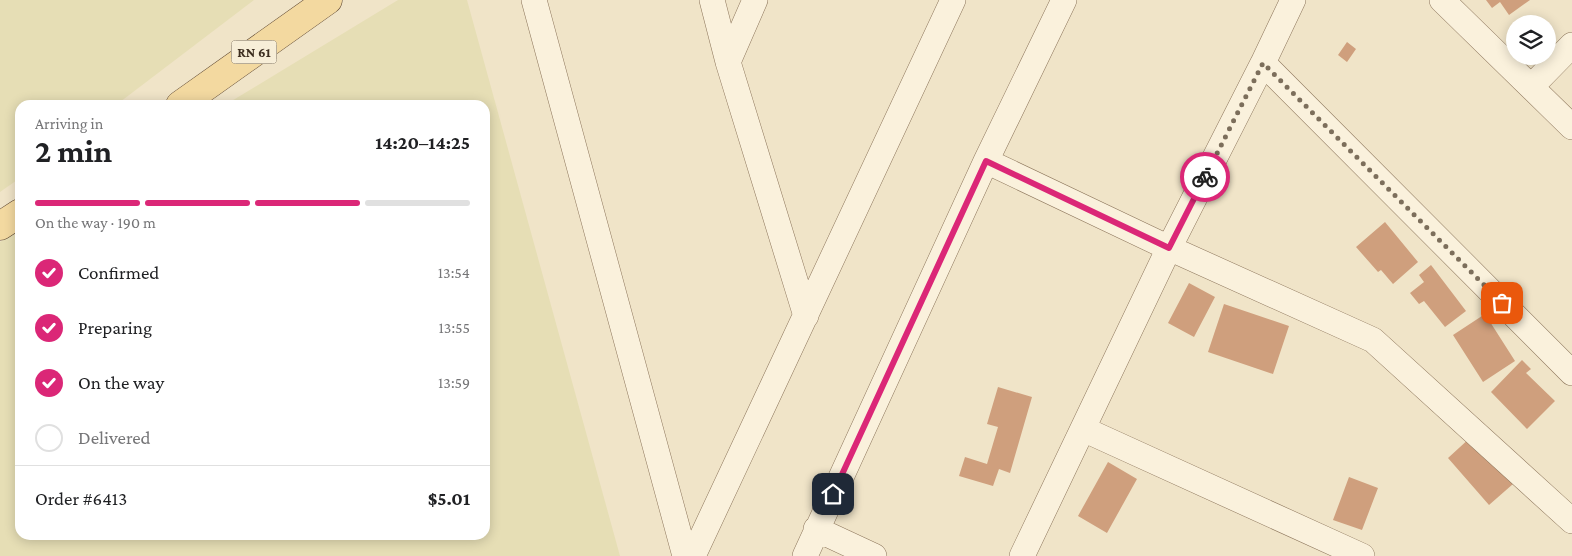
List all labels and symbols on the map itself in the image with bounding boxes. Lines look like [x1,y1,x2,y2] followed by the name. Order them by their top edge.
[232,41,276,64] road number: RN 61
[1180,152,1230,202] courier
[1481,282,1523,324] pin
[812,473,854,515] pin

